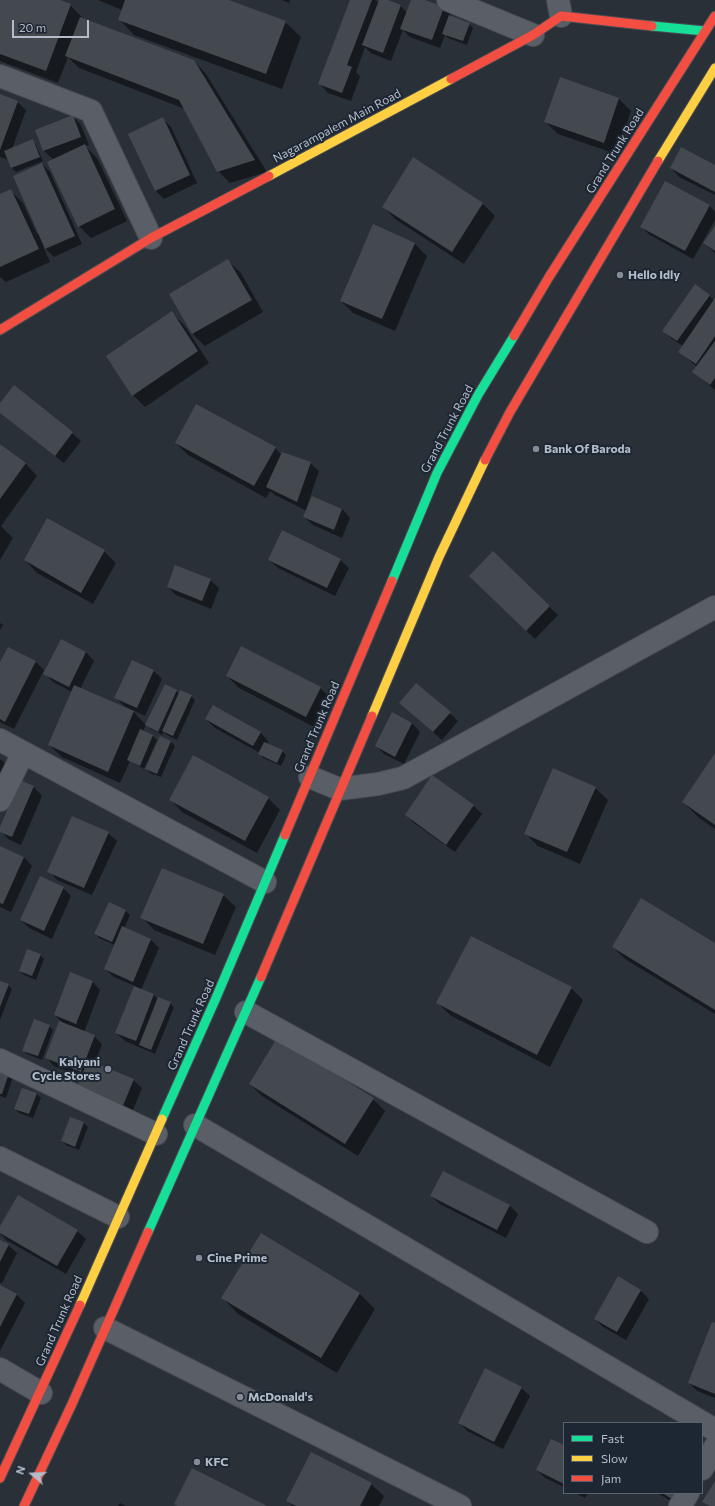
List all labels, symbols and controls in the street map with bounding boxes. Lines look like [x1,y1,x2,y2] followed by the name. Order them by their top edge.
[14,12,91,38] scale bar
[19,20,46,34] text: 20 m
[271,86,403,166] street label: Nagarampalem Main Road
[583,106,647,196] street label: Grand Trunk Road
[628,268,680,282] place label: Hello Idly
[615,270,625,280] marker: Hello Idly
[418,382,476,476] street label: Grand Trunk Road
[544,442,631,456] place label: Bank Of Baroda
[531,444,541,454] marker: Bank Of Baroda
[291,679,343,775] street label: Grand Trunk Road
[165,977,217,1073] street label: Grand Trunk Road
[32,1055,100,1083] place label: Kalyani Cycle Stores
[103,1064,113,1074] marker: Kalyani Cycle Stores
[207,1251,267,1265] place label: Cine Prime
[194,1253,204,1263] marker: Cine Prime
[33,1273,85,1369] street label: Grand Trunk Road
[248,1390,313,1404] place label: McDonald's
[235,1392,245,1402] marker: McDonald's
[563,1422,703,1494] legend
[601,1431,624,1445] text: Fast
[601,1451,628,1465] text: Slow
[12,1454,52,1494] north arrow
[205,1455,229,1469] place label: KFC
[192,1457,202,1467] marker: KFC
[13,1464,28,1476] text: N
[601,1471,621,1485] text: Jam

